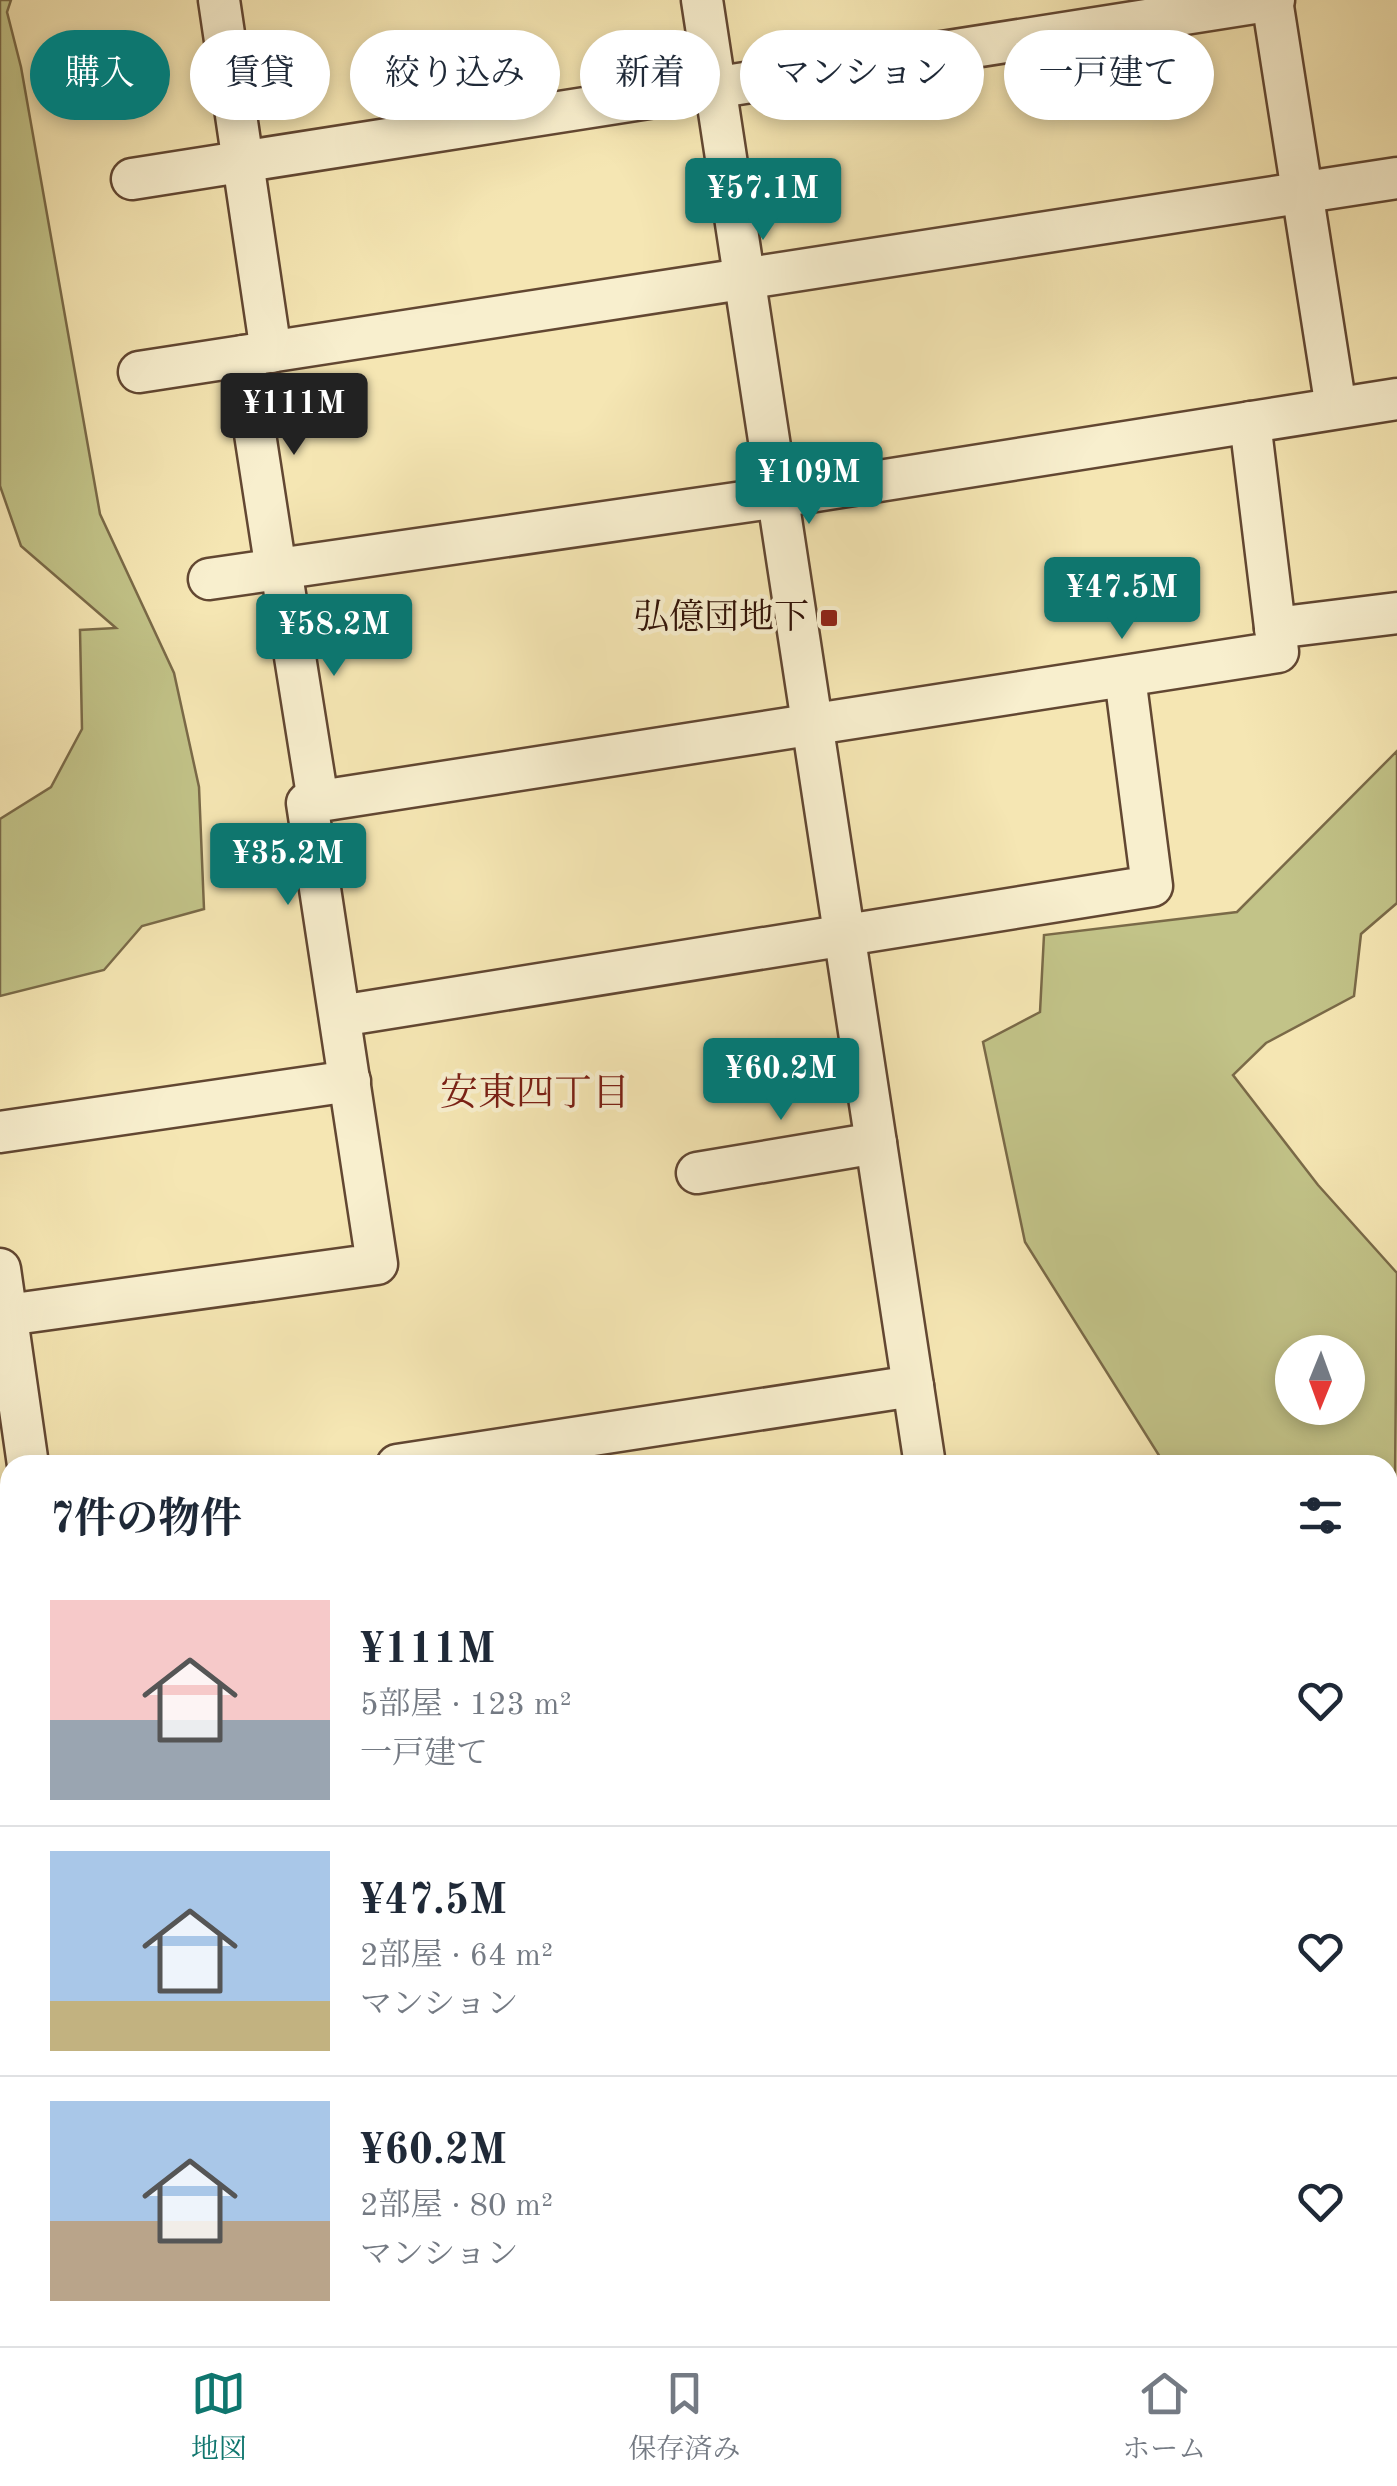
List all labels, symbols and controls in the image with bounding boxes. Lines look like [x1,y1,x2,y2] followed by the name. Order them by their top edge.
[30,30,170,120] chip: 購入
[190,30,330,120] chip: 賃貸
[350,30,560,120] chip: 絞り込み
[580,30,720,120] chip: 新着
[740,30,984,120] chip: マンション
[1004,30,1214,120] chip: 一戸建て
[682,158,844,243] pin: ¥57.1M
[707,174,819,206] text: ¥57.1M
[224,373,364,458] pin: ¥111M
[243,389,345,421] text: ¥111M
[739,442,879,527] pin: ¥109M
[758,458,860,490] text: ¥109M
[1041,557,1203,642] pin: ¥47.5M
[1066,573,1178,605] text: ¥47.5M
[253,594,415,679] pin: ¥58.2M
[634,598,809,636] place label: 弘億団地下
[818,607,840,629] marker: 弘億団地下
[278,610,390,642] text: ¥58.2M
[207,823,369,908] pin: ¥35.2M
[232,839,344,871] text: ¥35.2M
[700,1038,862,1123] pin: ¥60.2M
[725,1054,837,1086] text: ¥60.2M
[440,1072,630,1114] district label: 安東四丁目
[1275,1335,1365,1425] north arrow
[1275,1335,1365,1425] map controls
[1293,1488,1348,1543] icon: filters
[50,1500,242,1542] text: 7件の物件
[360,1630,495,1672] text: ¥111M
[130,1640,250,1760] icon: home
[1293,1673,1348,1728] icon: heart
[360,1690,572,1722] text: 5部屋 · 123 m²
[360,1739,488,1771] text: 一戸建て
[360,1881,507,1923] text: ¥47.5M
[130,1891,250,2011] icon: home
[1293,1924,1348,1979] icon: heart
[360,1941,553,1973] text: 2部屋 · 64 m²
[360,1990,519,2022] text: マンション
[360,2131,507,2173] text: ¥60.2M
[130,2141,250,2261] icon: home
[1293,2174,1348,2229] icon: heart
[360,2191,553,2223] text: 2部屋 · 80 m²
[360,2240,519,2272] text: マンション
[191,2366,247,2469] tab: 地図
[628,2366,740,2469] tab: 保存済み
[1122,2366,1206,2469] tab: ホーム

